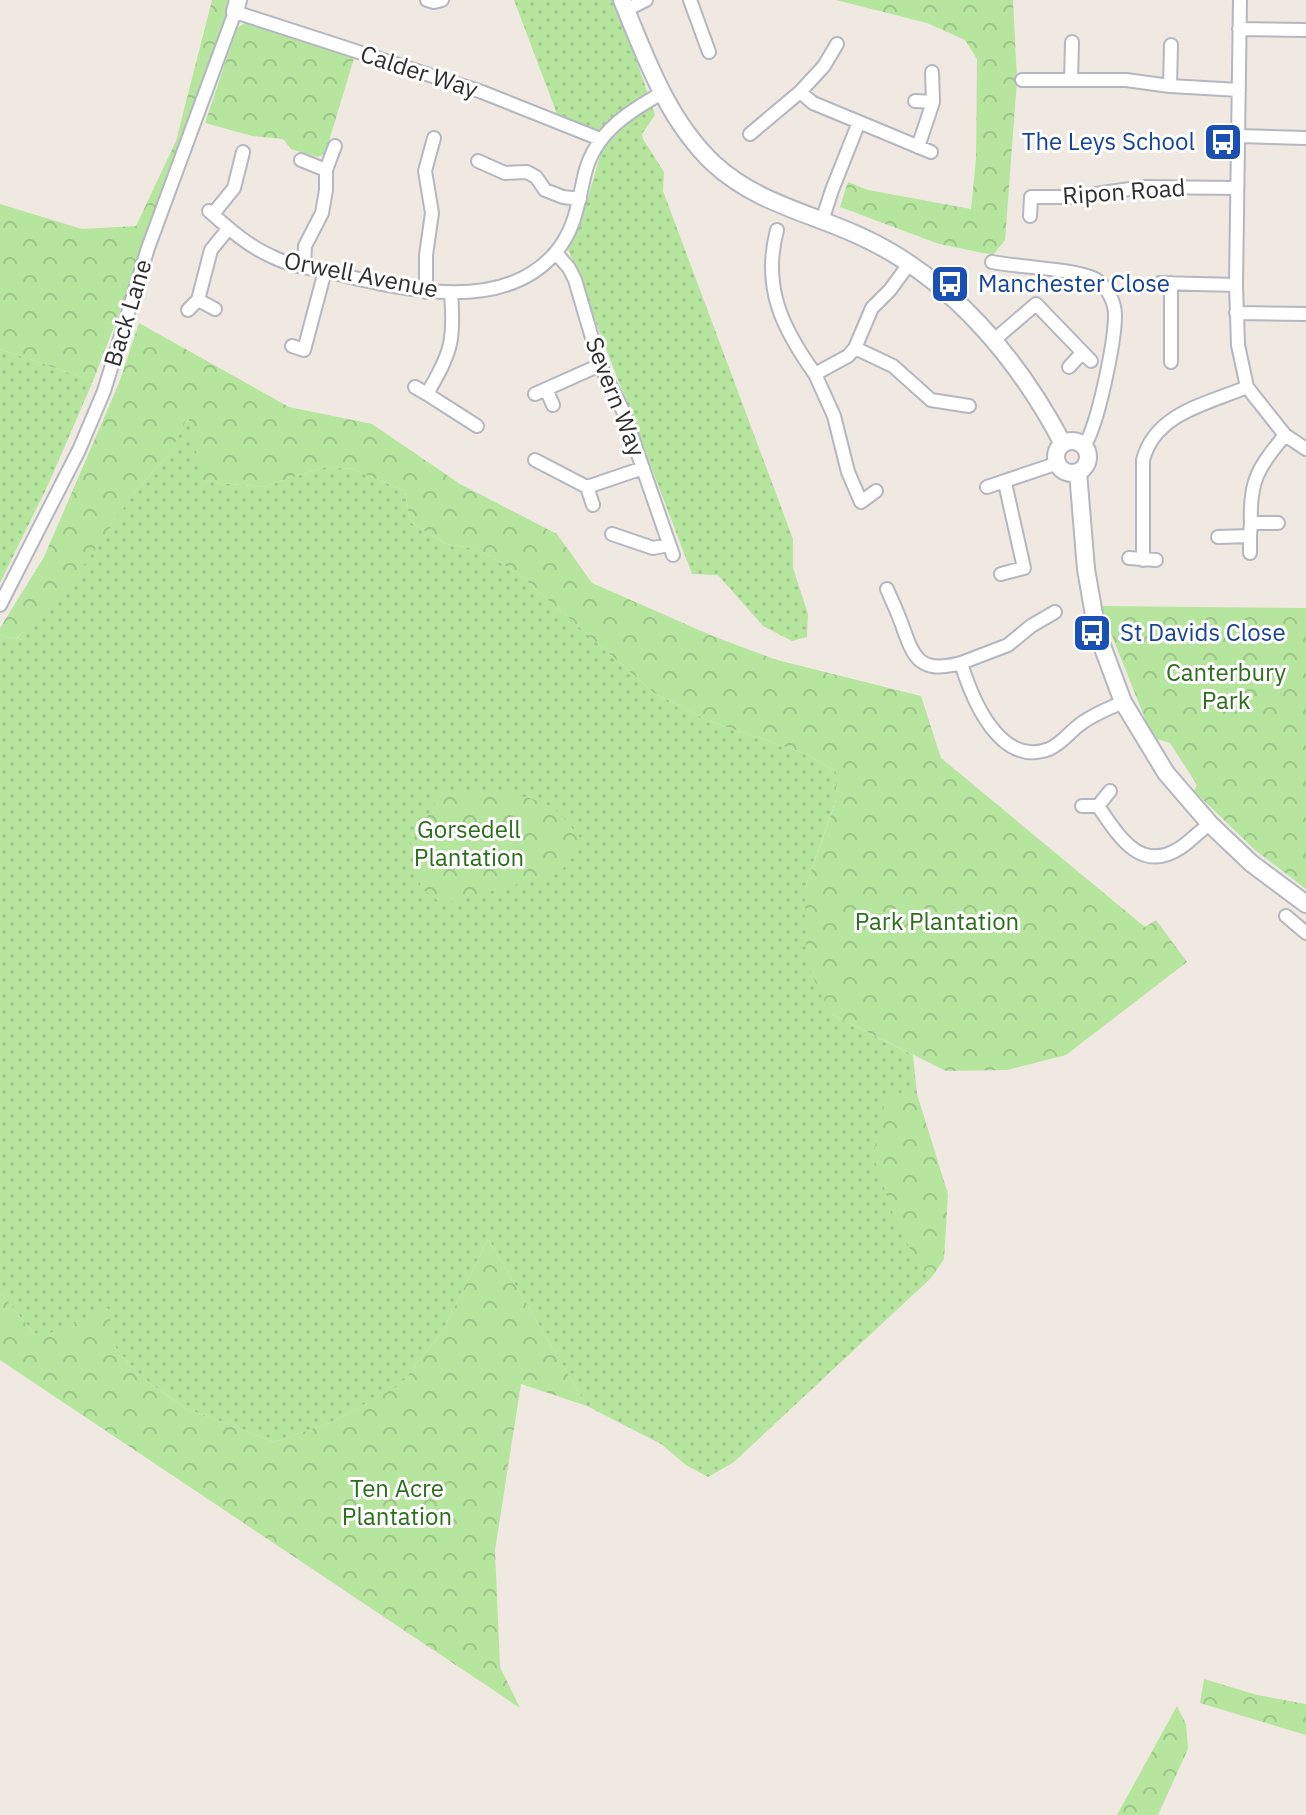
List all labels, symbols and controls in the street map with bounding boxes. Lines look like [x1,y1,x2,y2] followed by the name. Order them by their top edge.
[357,37,482,105] street label: Calder Way
[1202,121,1244,163] bus stop icon: The Leys School
[1022,125,1195,157] place label: The Leys School
[1061,171,1186,211] street label: Ripon Road
[281,243,441,305] street label: Orwell Avenue
[96,255,158,370] street label: Back Lane
[929,263,971,305] bus stop icon: Manchester Close
[978,267,1170,299] place label: Manchester Close
[578,332,653,461] street label: Severn Way
[1071,612,1113,654] bus stop icon: St Davids Close
[1120,616,1286,648] place label: St Davids Close
[1166,656,1286,716] park label: Canterbury Park
[414,813,524,873] park label: Gorsedell Plantation
[855,905,1019,937] park label: Park Plantation
[342,1472,452,1532] park label: Ten Acre Plantation

